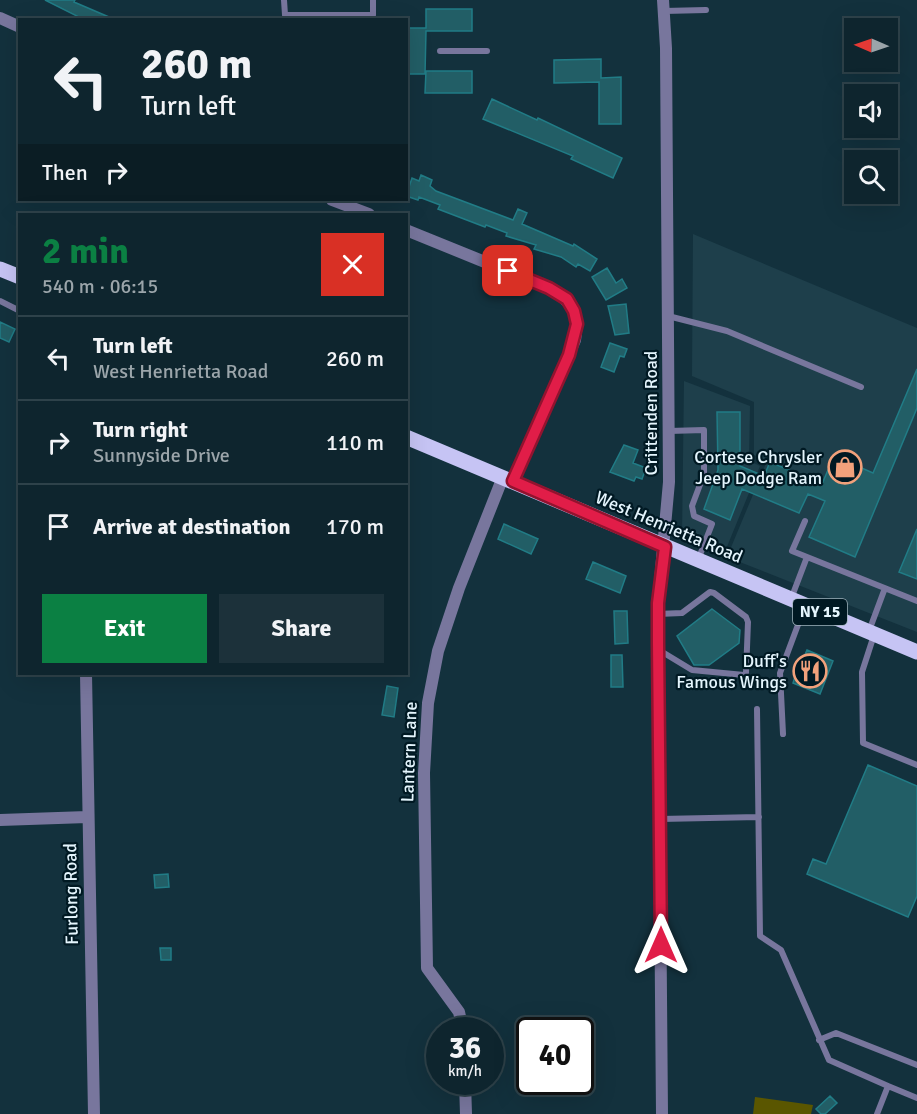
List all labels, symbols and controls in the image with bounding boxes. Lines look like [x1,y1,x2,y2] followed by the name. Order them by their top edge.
[844,18,898,72] north arrow
[844,18,898,204] map controls
[141,39,252,90] text: 260 m
[42,42,120,120] icon: left
[844,84,898,138] button: sound
[141,90,236,123] text: Turn left
[844,150,898,204] button: search
[100,156,133,189] icon: right
[42,159,88,186] text: Then
[42,229,129,274] text: 2 min
[321,233,384,296] button: close
[482,245,533,296] pin
[491,254,524,287] icon: arrive
[42,274,158,299] text: 540 m · 06:15
[93,332,173,359] text: Turn left
[42,342,75,375] icon: left
[326,345,384,372] text: 260 m
[640,351,662,475] street label: Crittenden Road
[93,359,268,384] text: West Henrietta Road
[93,416,188,443] text: Turn right
[42,426,75,459] icon: right
[326,429,384,456] text: 110 m
[93,443,230,468] text: Sunnyside Drive
[694,446,822,489] place label: Cortese Chrysler Jeep Dodge Ram
[827,449,863,485] shop icon: Cortese Chrysler Jeep Dodge Ram
[592,486,746,568] street label: West Henrietta Road
[42,510,75,543] icon: arrive
[93,513,290,540] text: Arrive at destination
[326,513,384,540] text: 170 m
[42,594,207,663] button: Exit
[219,594,384,663] button: Share
[793,599,847,625] road number: NY 15
[676,650,787,693] place label: Duff's Famous Wings
[792,653,828,689] restaurant icon: Duff's Famous Wings
[396,701,422,803] street label: Lantern Lane
[59,843,83,945] street label: Furlong Road
[629,913,693,977] position arrow
[516,1017,594,1095] speed limit sign: 40
[449,1030,481,1067] text: 36
[448,1062,482,1080] text: km/h

